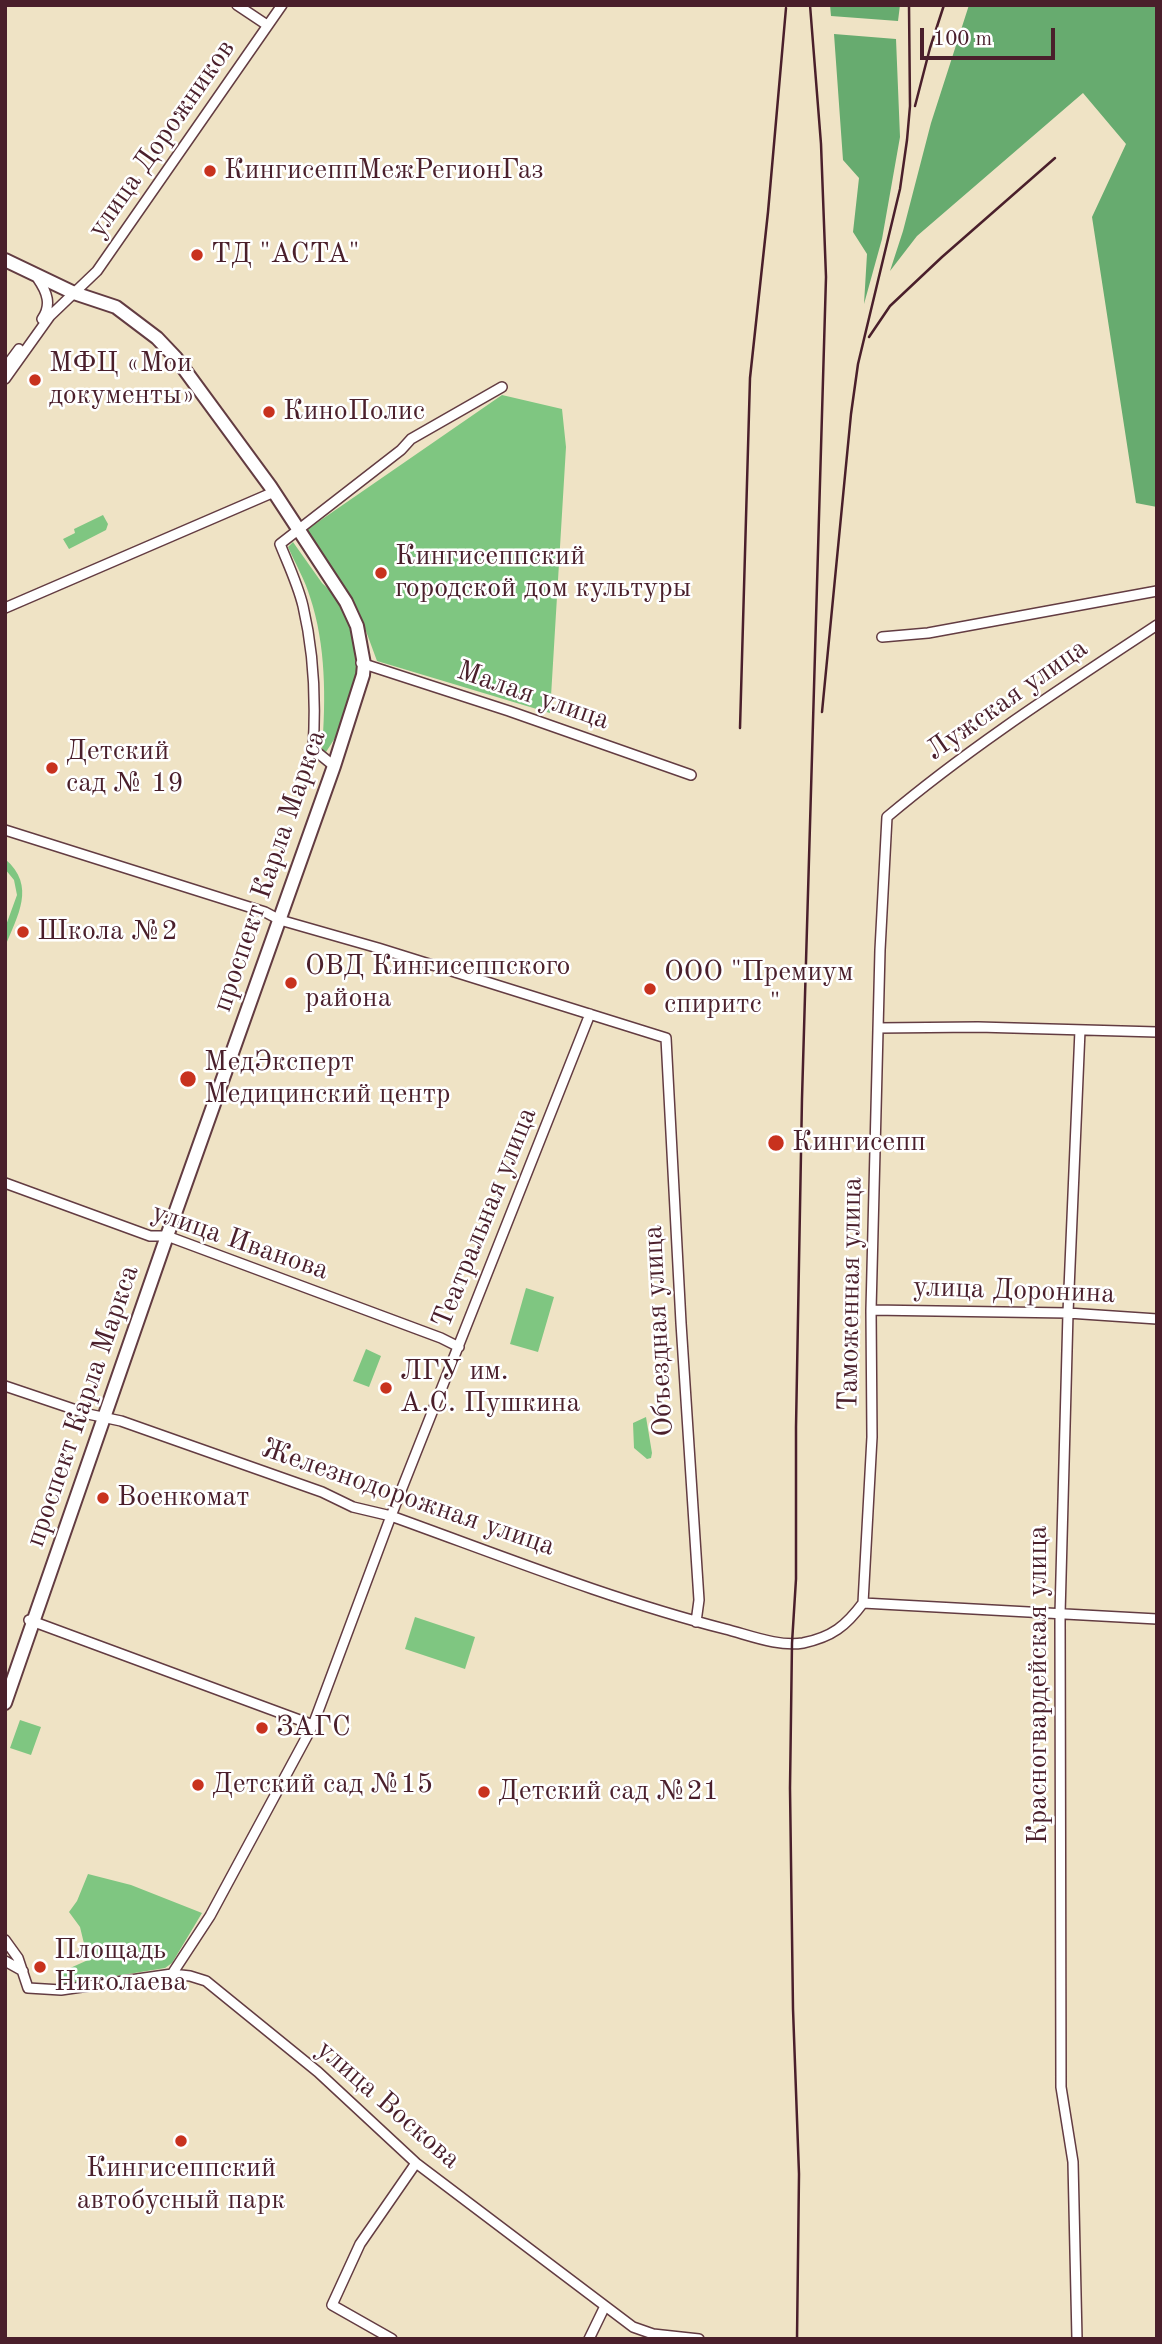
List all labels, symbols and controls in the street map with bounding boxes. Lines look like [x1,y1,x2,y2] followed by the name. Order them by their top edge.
[924,14,1059,58] scale bar
[933,29,992,50] text: 100 m
[81,33,243,245] street label: улица Дорожников
[224,154,544,188] place label: КингисеппМежРегионГаз
[202,163,218,179] marker: КингисеппМежРегионГаз
[211,238,360,272] place label: ТД "АСТА"
[189,247,205,263] marker: ТД "АСТА"
[49,347,195,413] place label: МФЦ «Мои документы»
[27,372,43,388] marker: МФЦ «Мои документы»
[283,395,425,429] place label: КиноПолис
[261,404,277,420] marker: КиноПолис
[395,540,691,606] place label: Кингисеппский городской дом культуры
[373,565,389,581] marker: Кингисеппский городской дом культуры
[920,632,1094,768] street label: Лужская улица
[452,654,614,738] street label: Малая улица
[206,726,334,1016] street label: проспект Карла Маркса
[66,735,184,801] place label: Детский сад № 19
[44,760,60,776] marker: Детский сад № 19
[37,915,178,949] place label: Школа №2
[15,924,31,940] marker: Школа №2
[305,950,570,1016] place label: ОВД Кингисеппского района
[664,956,853,1022] place label: ООО "Премиум спиритс "
[283,975,299,991] marker: ОВД Кингисеппского района
[642,981,658,997] marker: ООО "Премиум спиритс "
[204,1046,450,1112] place label: МедЭксперт Медицинский центр
[178,1069,198,1089] marker: МедЭксперт Медицинский центр
[425,1103,545,1333] street label: Театральная улица
[792,1126,926,1160] place label: Кингисепп
[766,1133,786,1153] marker: Кингисепп
[832,1177,870,1411] street label: Таможенная улица
[147,1196,333,1288] street label: улица Иванова
[637,1224,681,1438] street label: Объездная улица
[19,1261,147,1551] street label: проспект Карла Маркса
[912,1271,1116,1311] street label: улица Доронина
[400,1355,580,1421] place label: ЛГУ им. А.С. Пушкина
[378,1380,394,1396] marker: ЛГУ им. А.С. Пушкина
[257,1432,559,1564] street label: Железнодорожная улица
[117,1481,250,1515] place label: Военкомат
[95,1490,111,1506] marker: Военкомат
[1022,1525,1056,1845] street label: Красногвардейская улица
[276,1711,351,1745] place label: ЗАГС
[254,1720,270,1736] marker: ЗАГС
[212,1768,433,1802] place label: Детский сад №15
[498,1775,719,1809] place label: Детский сад №21
[190,1777,206,1793] marker: Детский сад №15
[476,1784,492,1800] marker: Детский сад №21
[54,1934,187,2000] place label: Площадь Николаева
[32,1959,48,1975] marker: Площадь Николаева
[309,2033,467,2177] street label: улица Воскова
[173,2133,189,2149] marker: Кингисеппский автобусный парк
[77,2152,285,2218] place label: Кингисеппский автобусный парк

